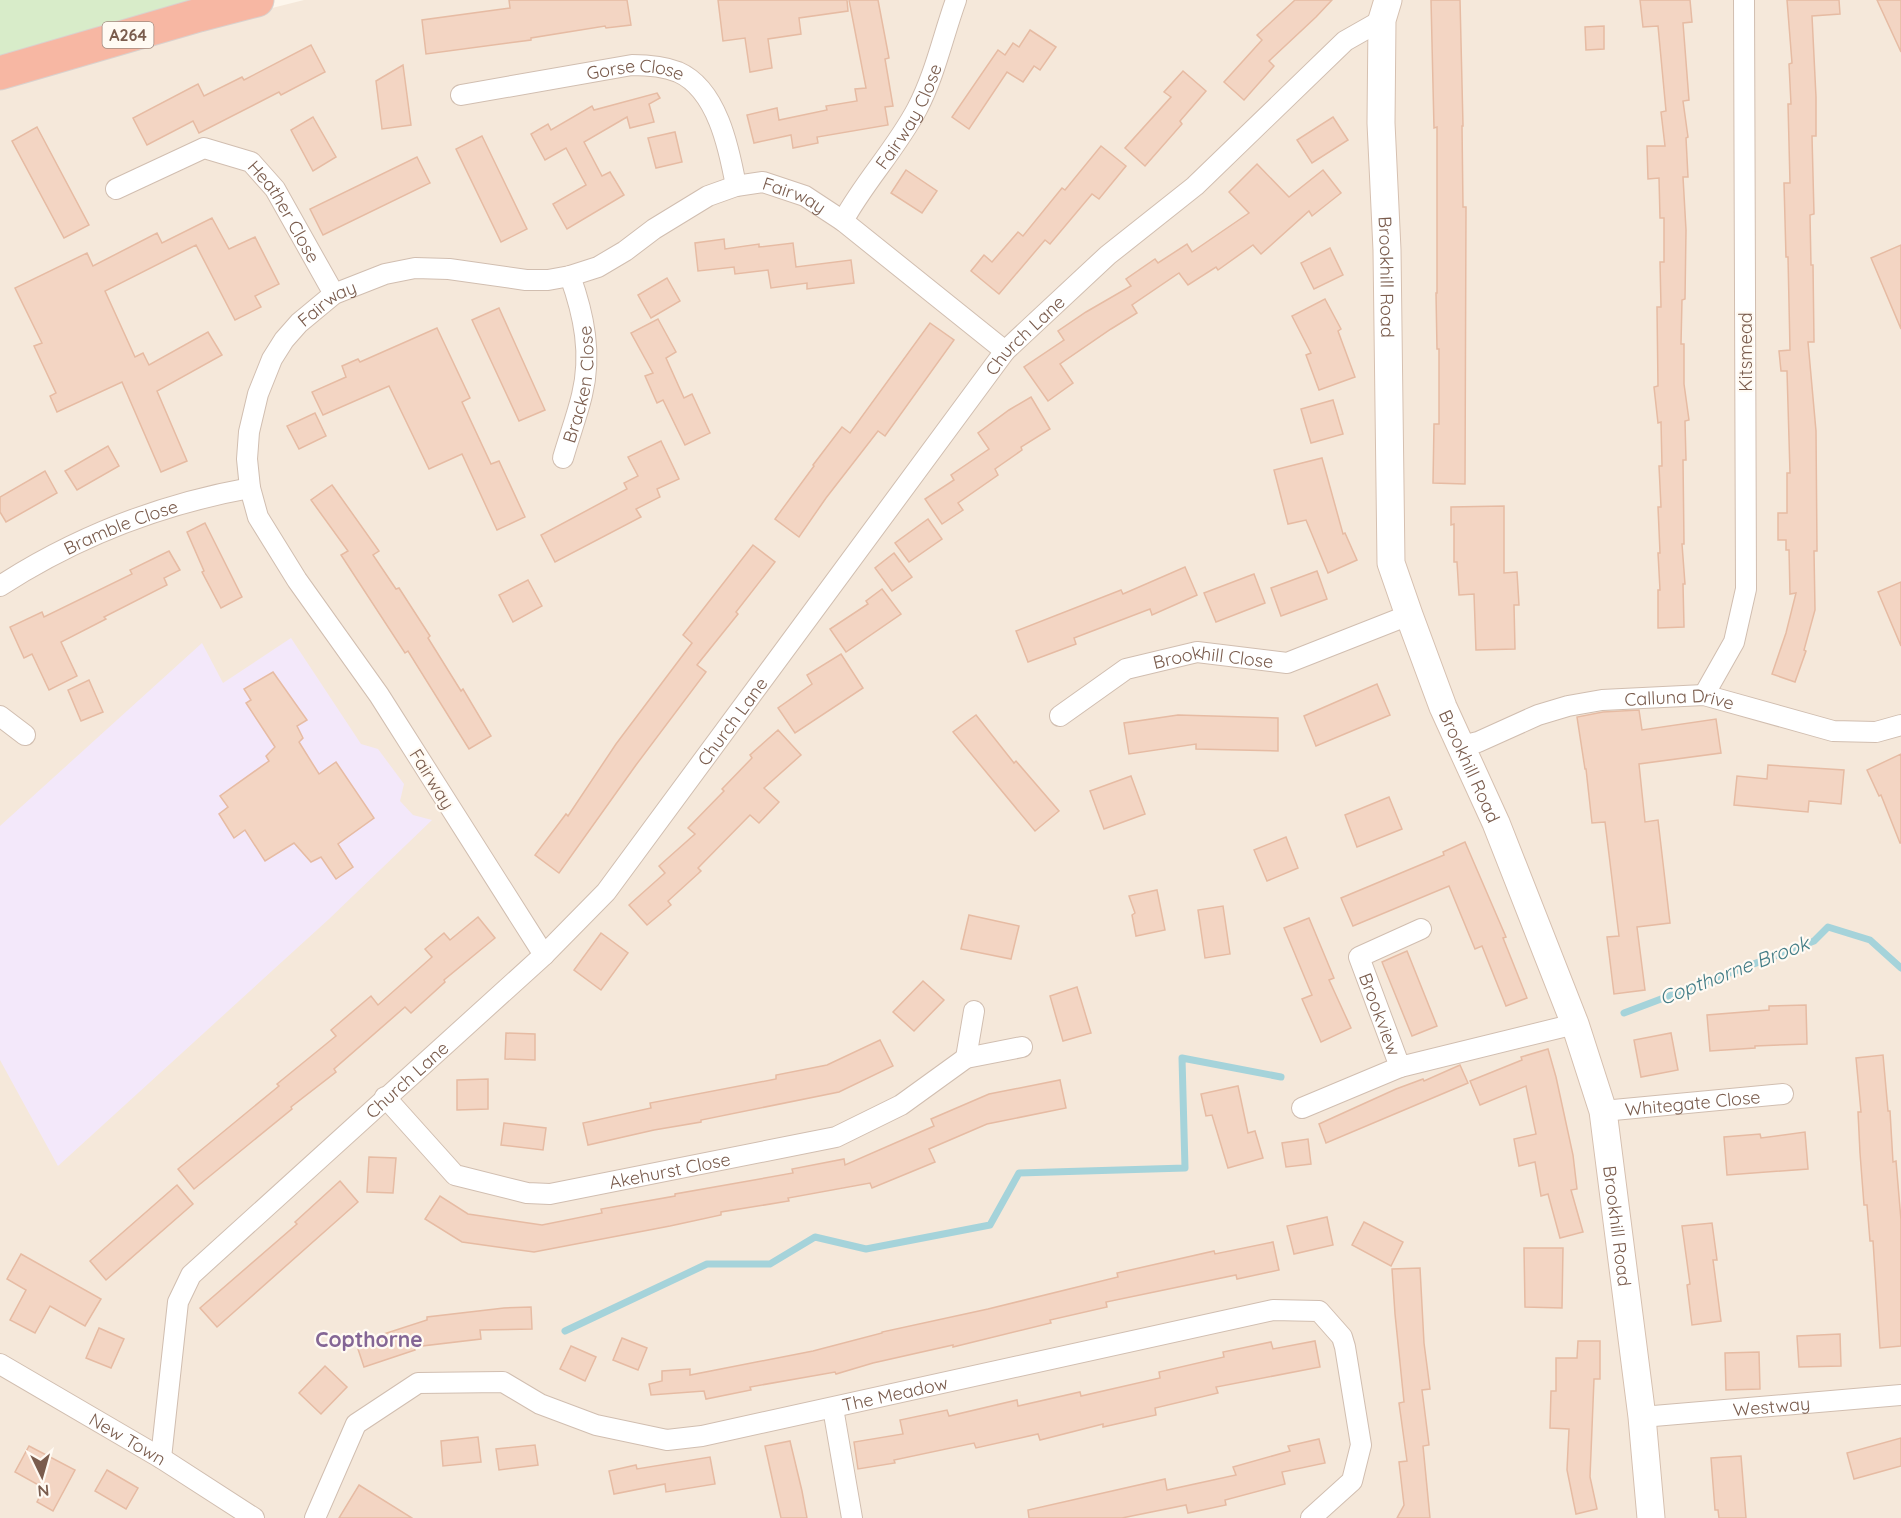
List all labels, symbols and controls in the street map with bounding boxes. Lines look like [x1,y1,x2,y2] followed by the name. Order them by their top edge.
[102,22,154,48] road number: A264
[585,53,688,85] street label: Gorse Close
[870,61,946,173] street label: Fairway Close
[243,155,326,267] street label: Heather Close
[760,171,831,218] street label: Fairway
[1374,216,1400,338] street label: Brookhill Road
[292,275,359,331] street label: Fairway
[980,290,1069,380] street label: Church Lane
[1734,312,1757,392] street label: Kitsmead
[557,324,598,446] street label: Bracken Close
[60,494,181,559] street label: Bramble Close
[1150,640,1275,674] street label: Brookhill Close
[692,672,772,770] street label: Church Lane
[1624,683,1737,714] street label: Calluna Drive
[1434,706,1506,826] street label: Brookhill Road
[404,744,460,814] street label: Fairway
[1655,929,1815,1010] water label: Copthorne Brook
[1354,969,1406,1059] street label: Brookview
[360,1036,453,1123] street label: Church Lane
[1624,1085,1761,1120] street label: Whitegate Close
[607,1147,732,1193] street label: Akehurst Close
[1599,1164,1637,1288] street label: Brookhill Road
[315,1326,423,1352] district label: Copthorne
[840,1371,950,1416] street label: The Meadow
[1732,1391,1811,1421] street label: Westway
[85,1407,170,1470] street label: New Town
[12,1446,72,1506] north arrow
[37,1480,50,1501] text: N

